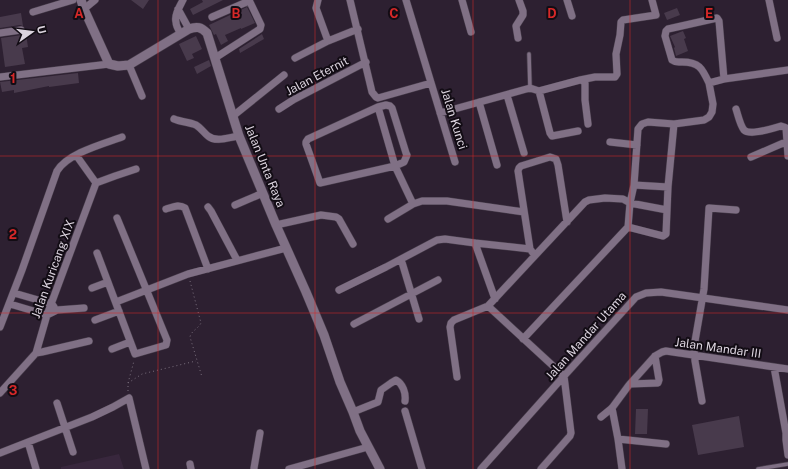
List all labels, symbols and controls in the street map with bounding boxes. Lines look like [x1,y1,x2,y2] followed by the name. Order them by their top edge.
[74,6,84,21] text: A
[232,6,241,21] text: B
[389,6,399,21] text: C
[547,6,557,21] text: D
[705,6,713,21] text: E
[12,12,52,52] north arrow
[35,24,48,35] text: U
[283,53,351,98] street label: Jalan Eternit
[10,71,16,86] text: 1
[438,87,470,151] street label: Jalan Kunci
[242,123,288,209] street label: Jalan Unta Raya
[29,218,77,320] street label: Jalan Kuricang XIX
[9,227,17,242] text: 2
[543,289,629,383] street label: Jalan Mandar Utama
[674,335,762,361] street label: Jalan Mandar III
[9,383,18,398] text: 3

